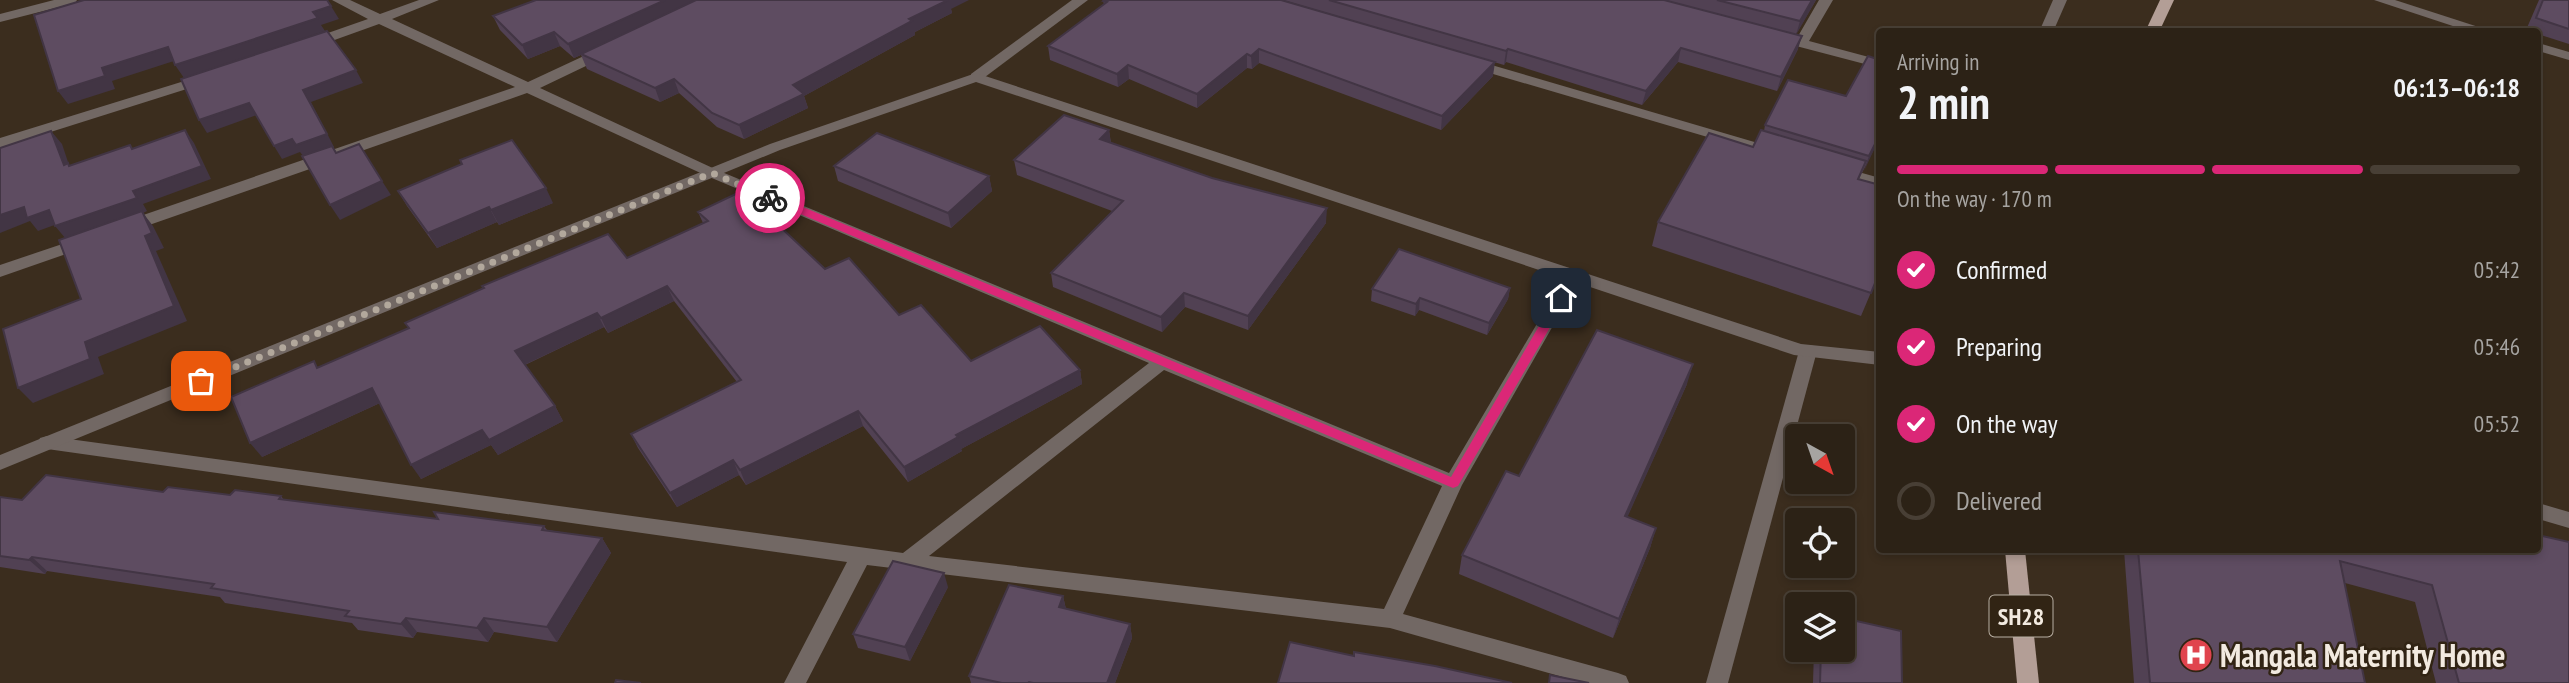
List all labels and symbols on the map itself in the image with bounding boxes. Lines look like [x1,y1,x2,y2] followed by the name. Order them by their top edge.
[735,163,805,233] courier
[1531,268,1591,328] pin
[171,351,231,411] pin
[1785,424,1855,494] north arrow
[1990,596,2052,636] road number: SH28
[2220,634,2505,676] place label: Mangala Maternity Home
[2177,636,2215,674] hospital icon: Mangala Maternity Home

